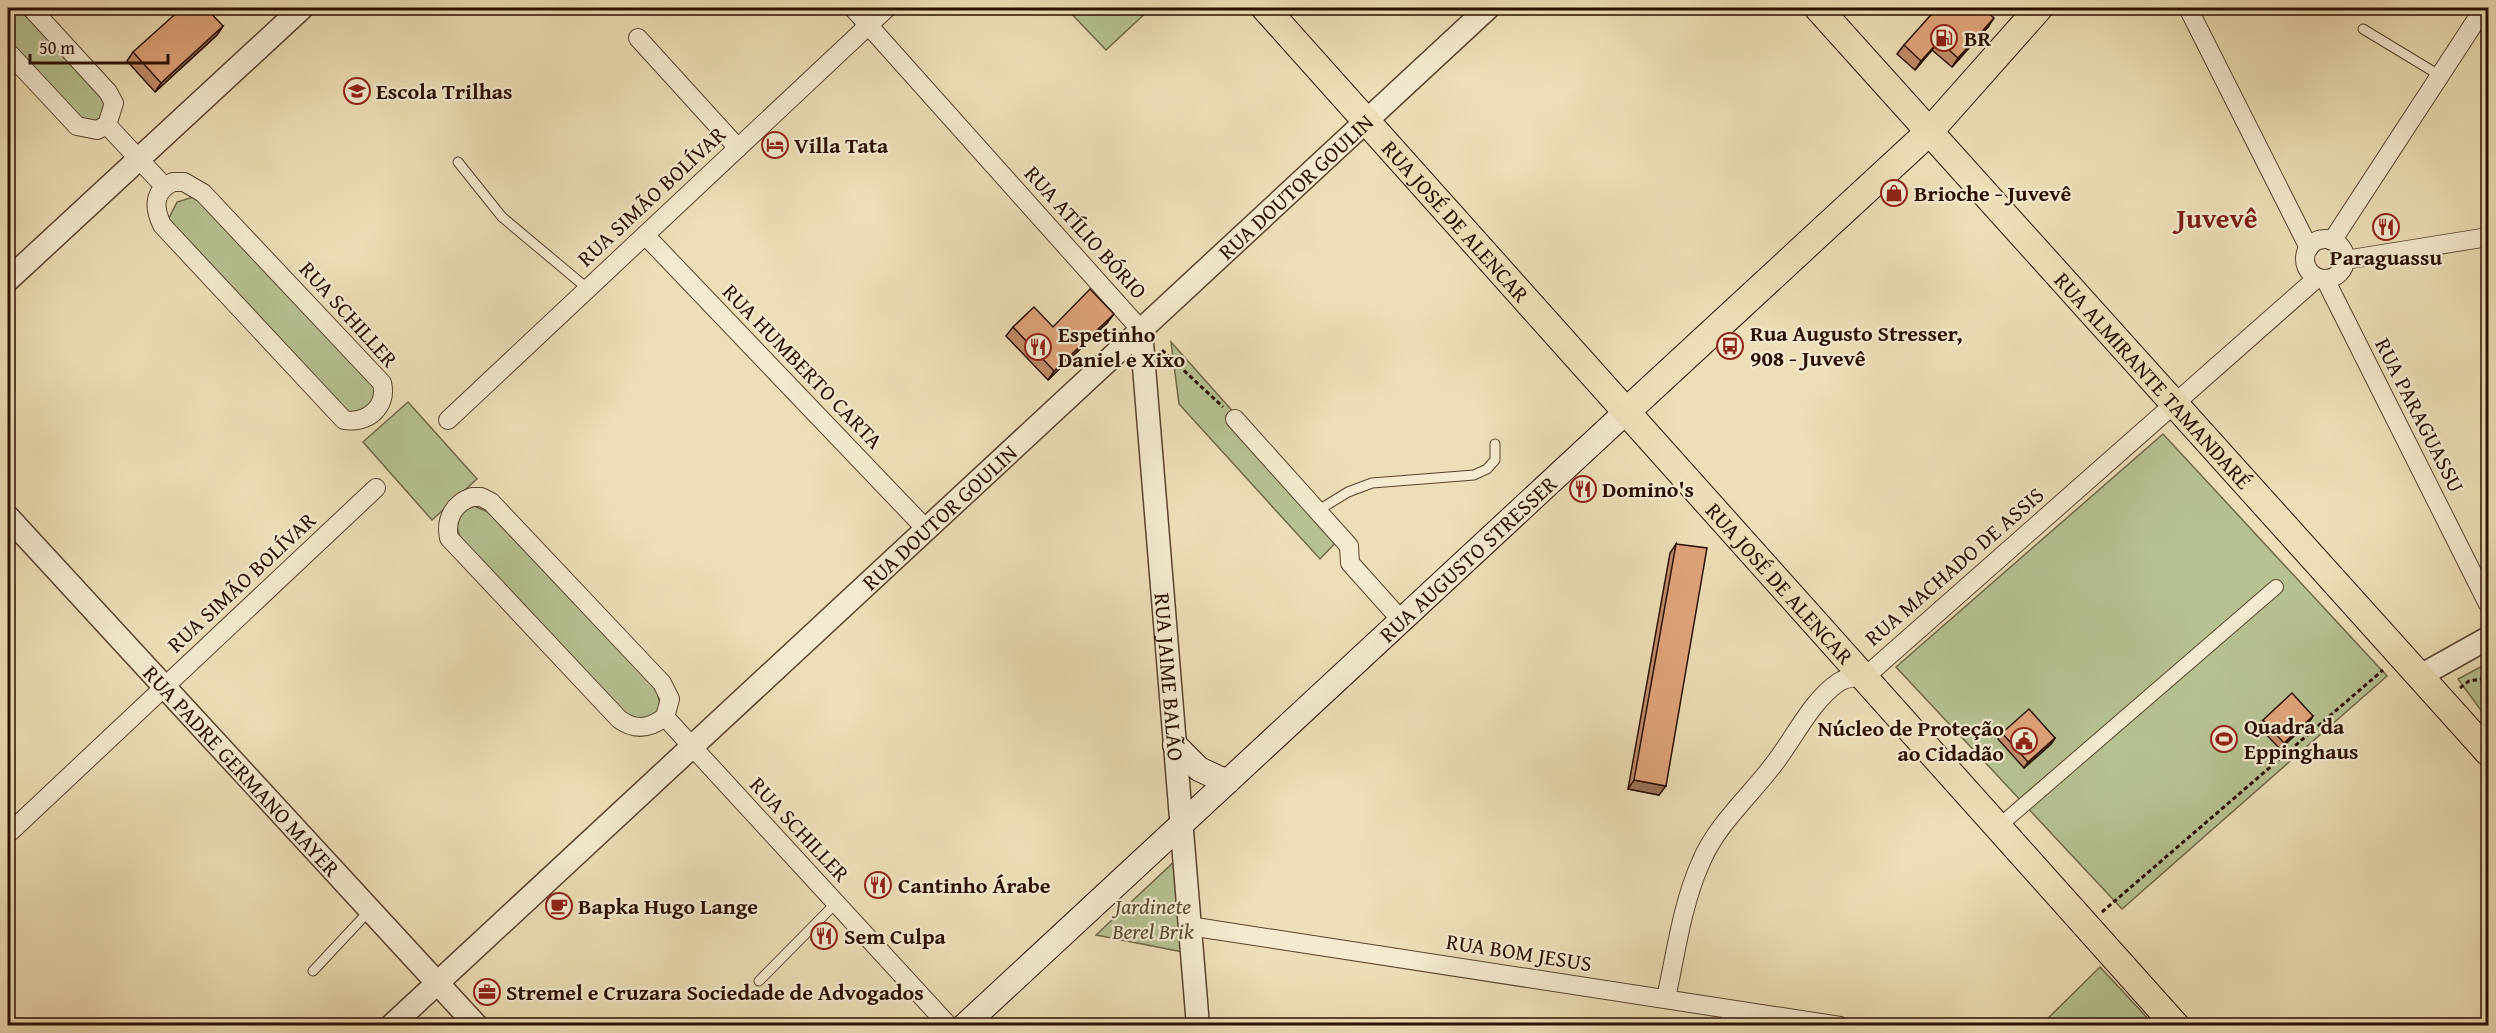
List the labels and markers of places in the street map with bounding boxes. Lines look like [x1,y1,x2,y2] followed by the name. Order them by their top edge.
[1964,22,1992,54] place label: BR
[1929,23,1959,53] fuel station icon: BR
[376,75,513,107] place label: Escola Trilhas
[342,76,372,106] school or university icon: Escola Trilhas
[794,129,889,161] place label: Villa Tata
[760,130,790,160] hotel icon: Villa Tata
[1914,177,2072,209] place label: Brioche - Juvevê
[1879,178,1909,208] shop icon: Brioche - Juvevê
[2371,212,2401,242] restaurant icon: Paraguassu
[2330,241,2443,273] place label: Paraguassu
[1750,317,1963,374] place label: Rua Augusto Stresser, 908 - Juvevê
[1058,318,1186,375] place label: Espetinho Daniel e Xixo
[1715,331,1745,361] bus stop icon: Rua Augusto Stresser, 908 - Juvevê
[1023,332,1053,362] restaurant icon: Espetinho Daniel e Xixo
[1602,473,1694,505] place label: Domino's
[1568,474,1598,504] restaurant icon: Domino's
[2244,710,2359,767] place label: Quadra da Eppinghaus
[1818,712,2004,769] place label: Núcleo de Proteção ao Cidadão
[2209,724,2239,754] sports icon: Quadra da Eppinghaus
[2009,726,2039,756] public building icon: Núcleo de Proteção ao Cidadão
[898,869,1051,901] place label: Cantinho Árabe
[863,870,893,900] restaurant icon: Cantinho Árabe
[578,890,758,922] place label: Bapka Hugo Lange
[544,891,574,921] cafe icon: Bapka Hugo Lange
[844,920,946,952] place label: Sem Culpa
[809,921,839,951] restaurant icon: Sem Culpa
[506,976,924,1008] place label: Stremel e Cruzara Sociedade de Advogados
[472,977,502,1007] office icon: Stremel e Cruzara Sociedade de Advogados

